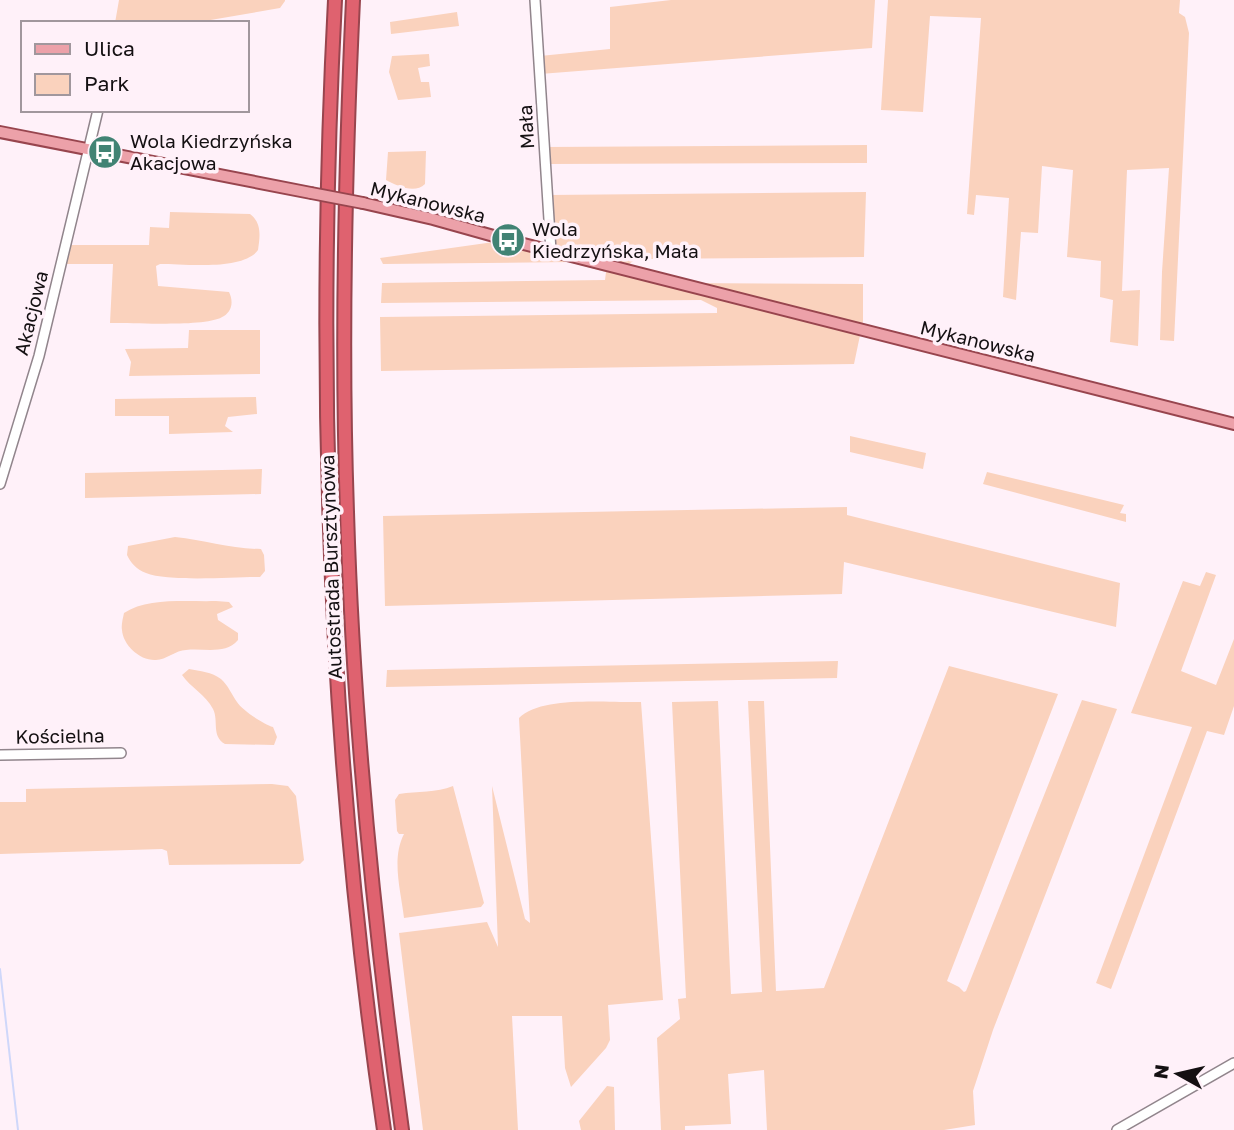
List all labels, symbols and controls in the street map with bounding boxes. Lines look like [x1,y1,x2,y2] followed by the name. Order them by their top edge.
[21,21,248,112] legend
[84,35,135,61] text: Ulica
[84,70,130,96] text: Park
[513,104,538,150] street label: Mała
[130,129,293,174] place label: Wola Kiedrzyńska Akacjowa
[86,133,124,171] bus stop icon: Wola Kiedrzyńska Akacjowa
[368,176,488,227] street label: Mykanowska
[532,217,699,262] place label: Wola Kiedrzyńska, Mała
[489,221,527,259] bus stop icon: Wola Kiedrzyńska, Mała
[9,268,52,358] street label: Akacjowa
[918,315,1038,366] street label: Mykanowska
[315,454,346,680] street label: Autostrada Bursztynowa
[15,723,105,748] street label: Kościelna
[1143,1039,1213,1109] north arrow
[1148,1063,1173,1080] text: N

